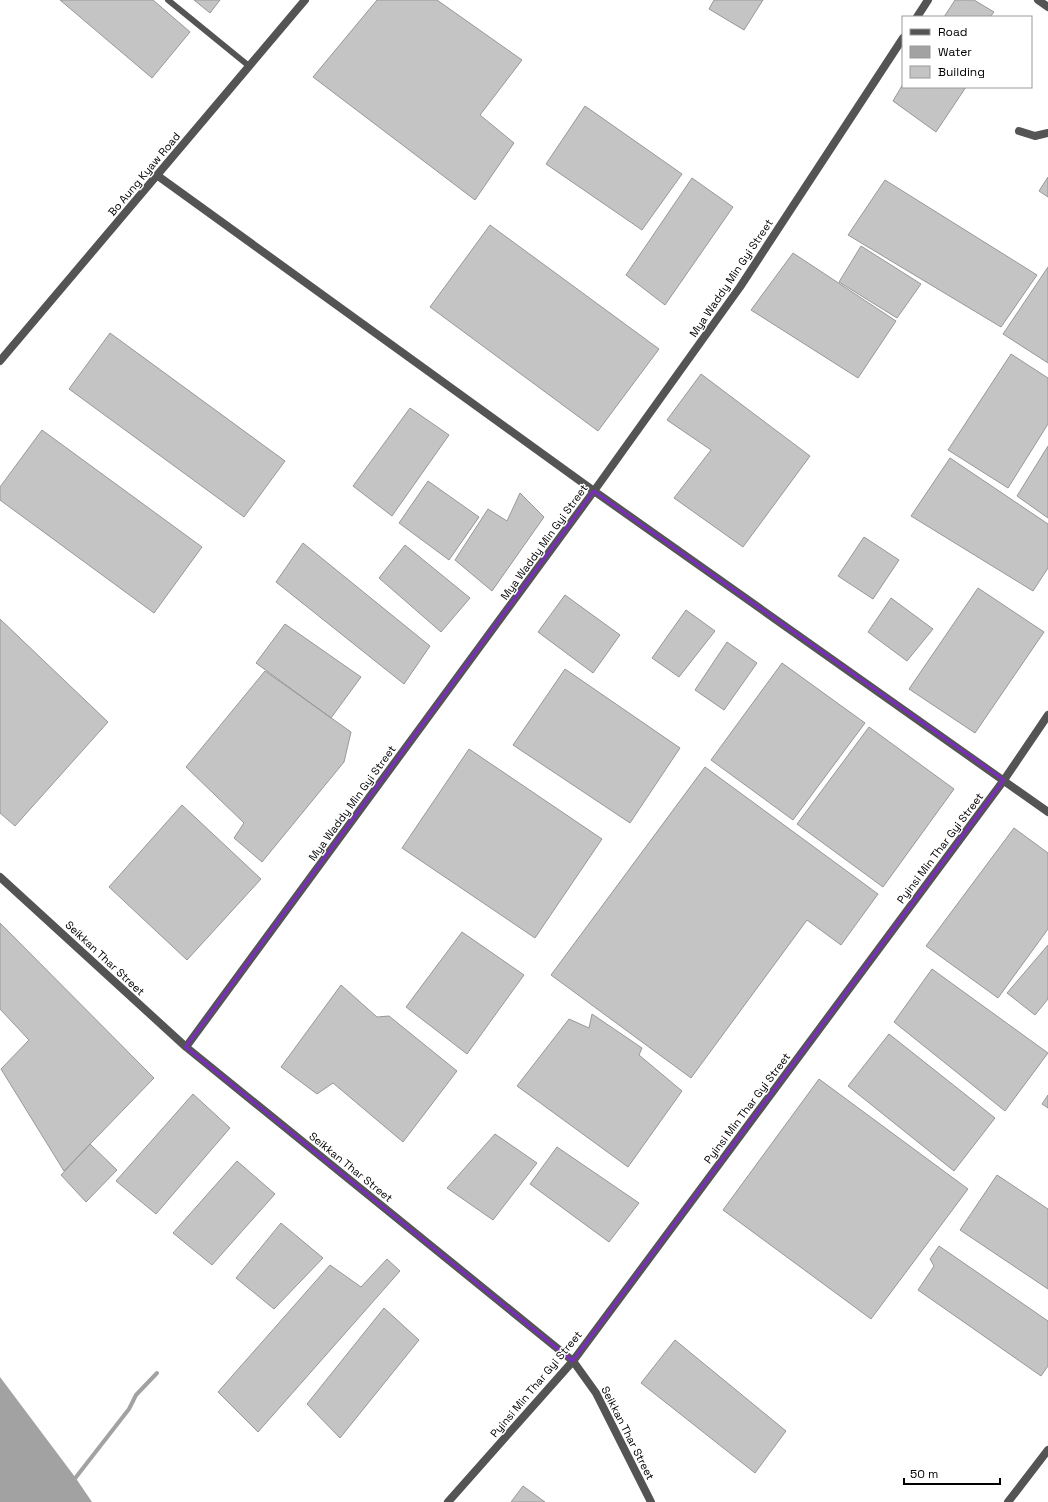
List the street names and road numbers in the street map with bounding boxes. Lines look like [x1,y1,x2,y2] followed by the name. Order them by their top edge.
[105,129,183,219] street label: Bo Aung Kyaw Road
[686,216,776,340] street label: Mya Waddy Min Gyi Street
[497,481,591,603] street label: Mya Waddy Min Gyi Street
[305,742,399,864] street label: Mya Waddy Min Gyi Street
[894,790,986,906] street label: Pyinsi Min Thar Gyi Street
[62,918,148,998] street label: Seikkan Thar Street
[701,1050,793,1166] street label: Pyinsi Min Thar Gyi Street
[306,1129,396,1205] street label: Seikkan Thar Street
[487,1328,585,1440] street label: Pyinsi Min Thar Gyi Street
[598,1384,658,1482] street label: Seikkan Thar Street

